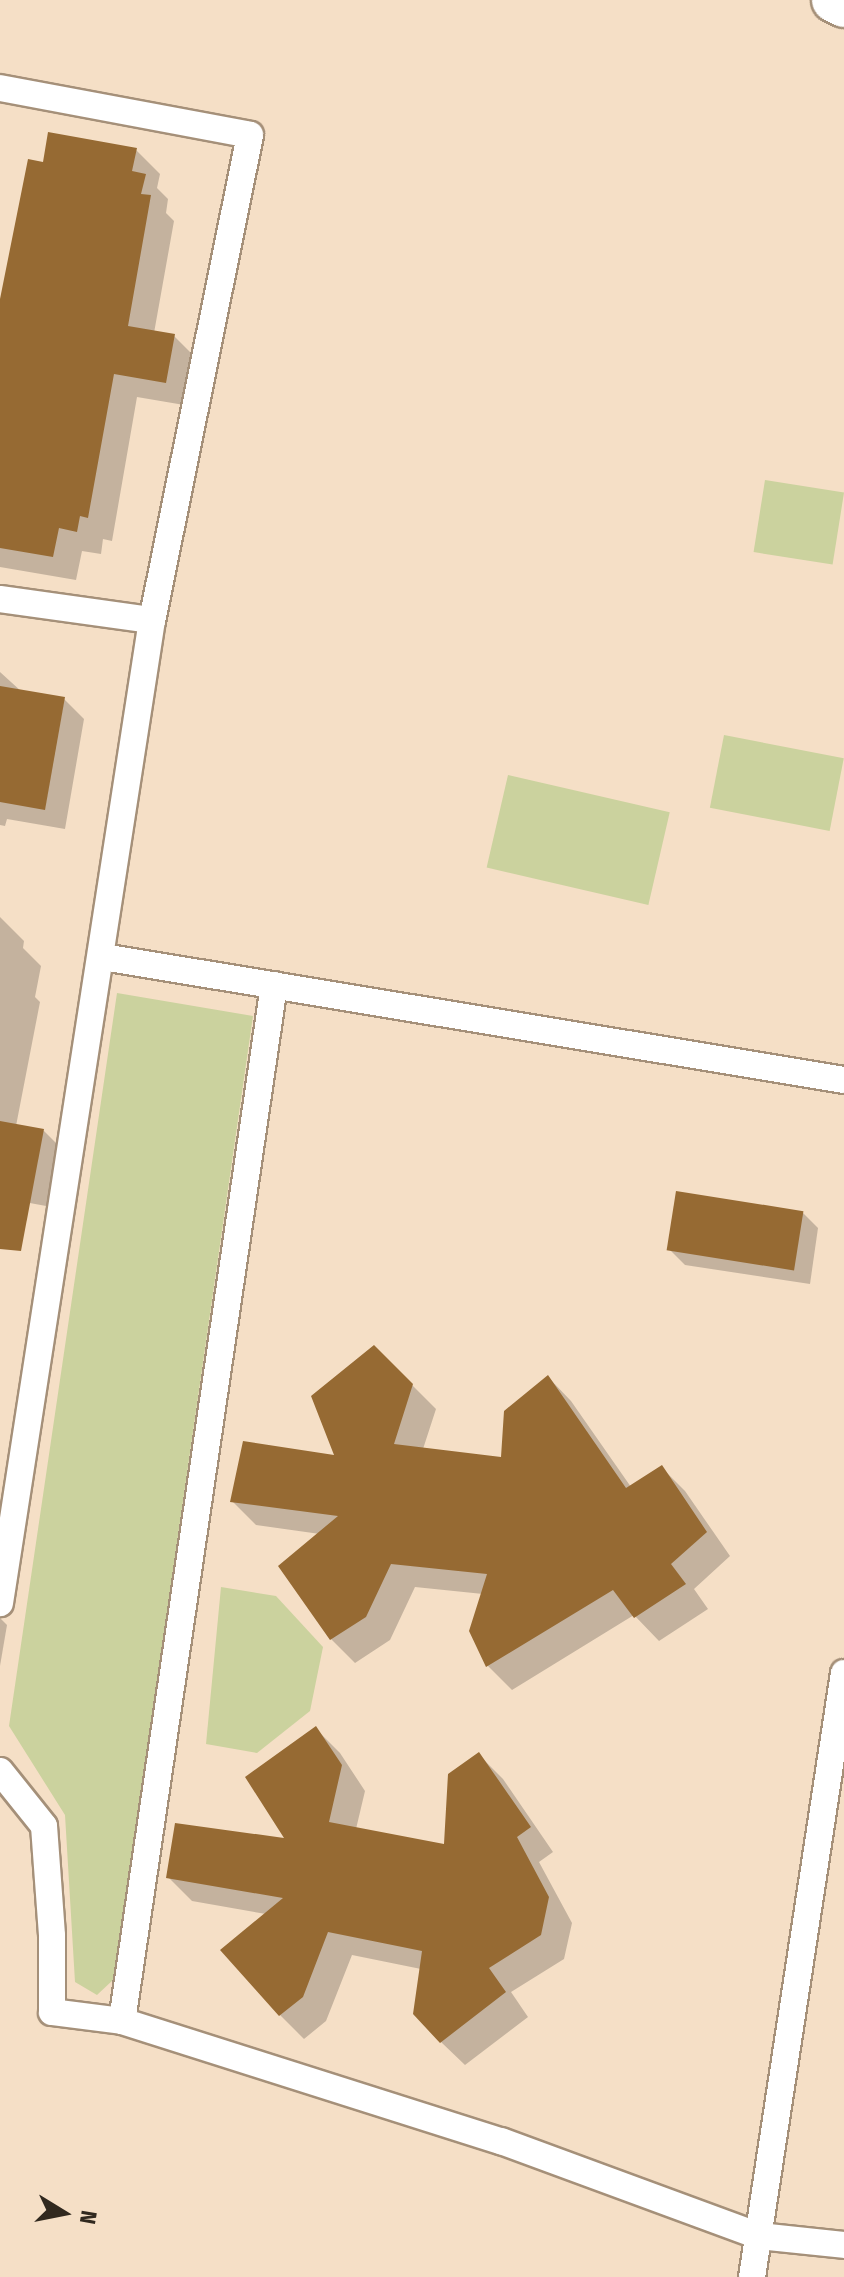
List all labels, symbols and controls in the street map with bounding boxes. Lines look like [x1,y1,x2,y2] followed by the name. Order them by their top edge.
[24,2173,104,2253] north arrow
[74,2208,103,2226] text: N

